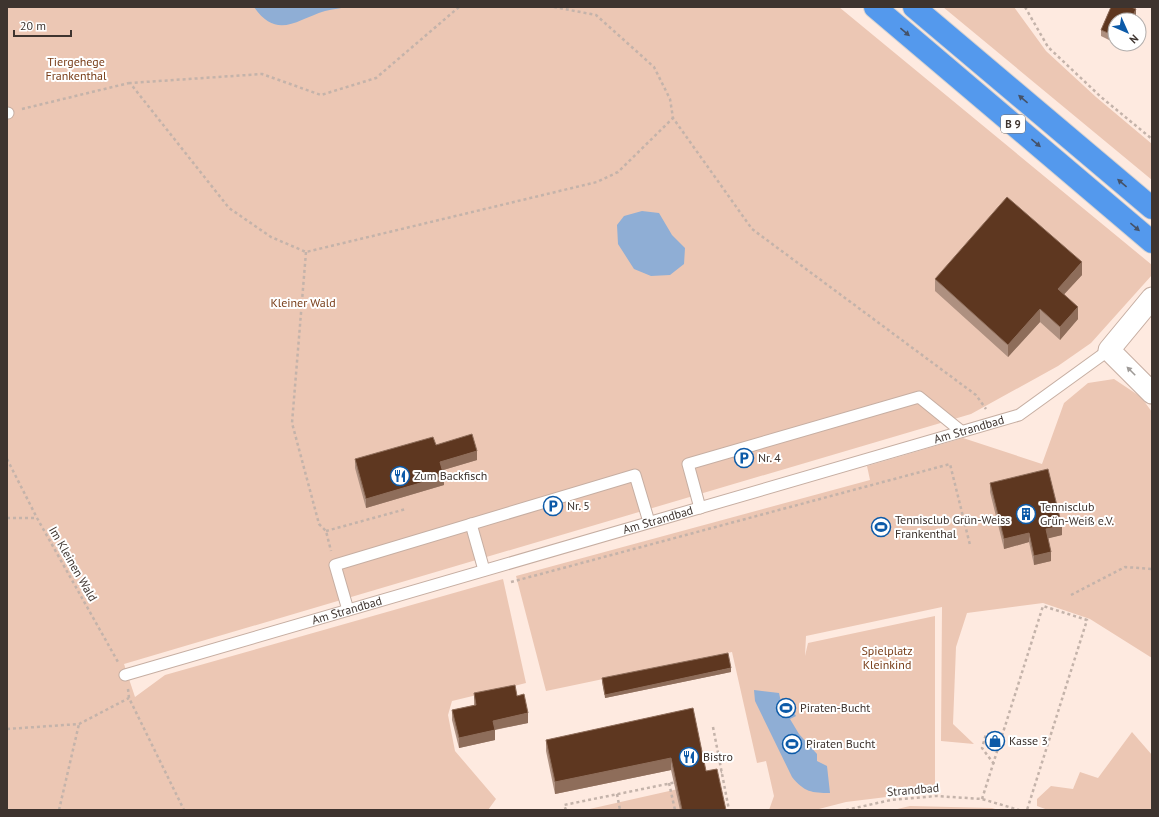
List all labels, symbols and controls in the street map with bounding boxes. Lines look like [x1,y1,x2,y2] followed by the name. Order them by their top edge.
[14,12,71,38] scale bar
[1107,12,1147,52] north arrow
[20,18,46,33] text: 20 m
[899,28,910,37] one-way arrow
[1127,32,1142,47] text: N
[45,54,107,83] park label: Tiergehege Frankenthal
[1017,94,1028,103] one-way arrow
[1001,115,1025,133] road number: B 9
[1031,139,1041,148] one-way arrow
[1117,178,1128,187] one-way arrow
[1130,223,1140,232] one-way arrow
[270,295,336,310] park label: Kleiner Wald
[1126,367,1136,376] one-way arrow
[932,412,1006,446] street label: Am Strandbad
[733,447,755,469] parking icon: Nr. 4
[758,450,781,465] place label: Nr. 4
[389,465,411,487] restaurant icon: Zum Backfisch
[414,468,487,483] place label: Zum Backfisch
[542,495,564,517] parking icon: Nr. 5
[567,498,590,513] place label: Nr. 5
[1040,499,1114,528] place label: Tennisclub Grün-Weiß e.V.
[621,502,695,537] street label: Am Strandbad
[1015,503,1037,525] building icon: Tennisclub Grün-Weiß e.V.
[895,512,1010,541] place label: Tennisclub Grün-Weiss Frankenthal
[870,516,892,538] sports icon: Tennisclub Grün-Weiss Frankenthal
[46,524,101,604] street label: Im Kleinen Wald
[310,593,384,627] street label: Am Strandbad
[861,643,913,672] park label: Spielplatz Kleinkind
[775,697,797,719] sports icon: Piraten-Bucht
[800,700,870,715] place label: Piraten-Bucht
[984,730,1006,752] shop icon: Kasse 3
[781,733,803,755] sports icon: Piraten Bucht
[1009,733,1048,748] place label: Kasse 3
[806,736,875,751] place label: Piraten Bucht
[678,746,700,768] restaurant icon: Bistro
[703,749,733,764] place label: Bistro
[886,780,940,799] street label: Strandbad

